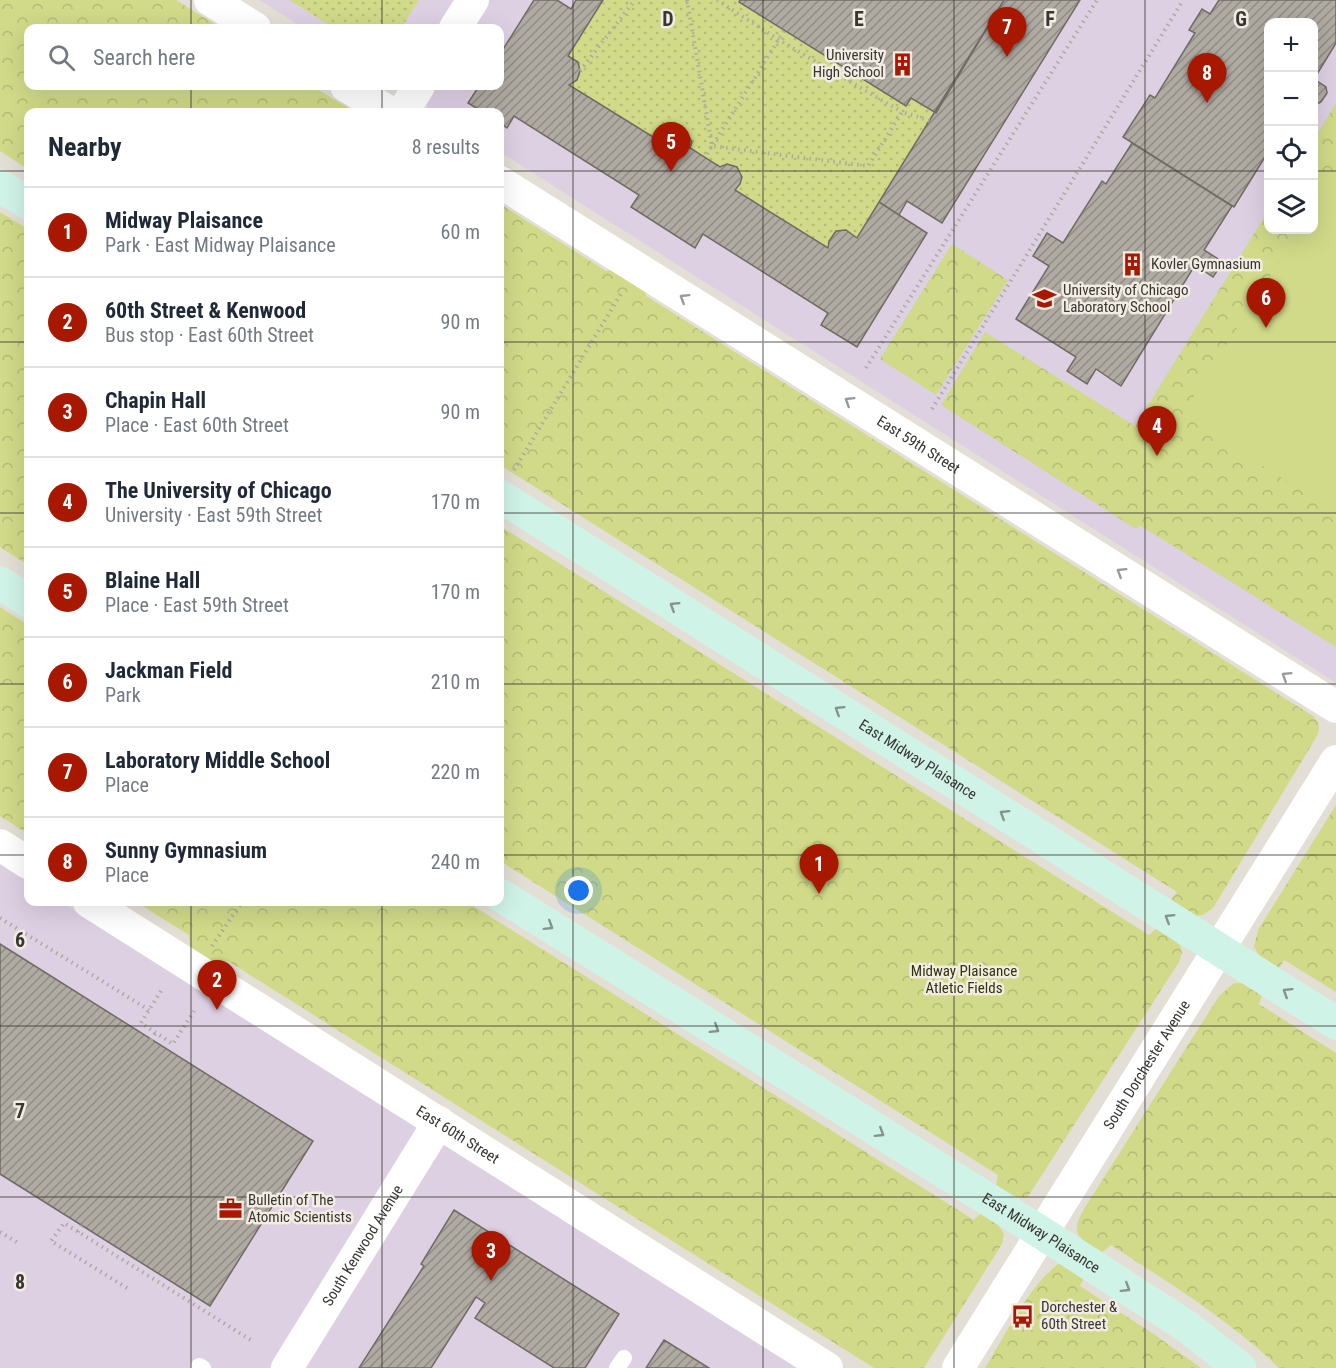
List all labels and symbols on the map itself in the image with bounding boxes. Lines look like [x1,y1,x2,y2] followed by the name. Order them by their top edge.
[662,7,674,31] text: D
[854,7,864,31] text: E
[1045,7,1055,31] text: F
[1235,7,1247,31] text: G
[988,8,1026,57] pin: 7
[813,46,884,81] place label: University High School
[889,51,915,77] building icon: University High School
[1188,54,1226,103] pin: 8
[652,122,690,172] pin: 5
[1120,251,1146,277] building icon: Kovler Gymnasium
[1151,255,1261,273] place label: Kovler Gymnasium
[1246,278,1286,328] pin: 6
[1063,281,1188,316] place label: University of Chicago Laboratory School
[1032,286,1058,312] school or university icon: University of Chicago Laboratory School
[680,293,690,305] one-way arrow
[845,398,856,409] one-way arrow
[1138,406,1176,456] pin: 4
[874,412,963,477] street label: East 59th Street
[1117,568,1128,579] one-way arrow
[670,602,681,613] one-way arrow
[1282,672,1293,683] one-way arrow
[835,706,846,717] one-way arrow
[856,716,980,803] street label: East Midway Plaisance
[1000,810,1011,821] one-way arrow
[800,844,838,894] pin: 1
[564,876,593,905] your location
[1165,914,1176,925] one-way arrow
[543,919,553,931] one-way arrow
[15,928,25,952] text: 6
[198,960,236,1010] pin: 2
[911,962,1017,997] park label: Midway Plaisance Atletic Fields
[1282,988,1293,999] one-way arrow
[1100,997,1194,1133] street label: South Dorchester Avenue
[709,1022,719,1034] one-way arrow
[15,1099,25,1123] text: 7
[413,1102,502,1168] street label: East 60th Street
[874,1125,884,1137] one-way arrow
[319,1182,407,1309] street label: South Kenwood Avenue
[979,1189,1103,1277] street label: East Midway Plaisance
[248,1191,352,1226] place label: Bulletin of The Atomic Scientists
[217,1196,243,1222] office icon: Bulletin of The Atomic Scientists
[472,1232,510,1281] pin: 3
[15,1270,25,1294] text: 8
[1120,1280,1130,1292] one-way arrow
[1041,1298,1118,1333] place label: Dorchester & 60th Street
[1010,1303,1036,1329] bus stop icon: Dorchester & 60th Street

